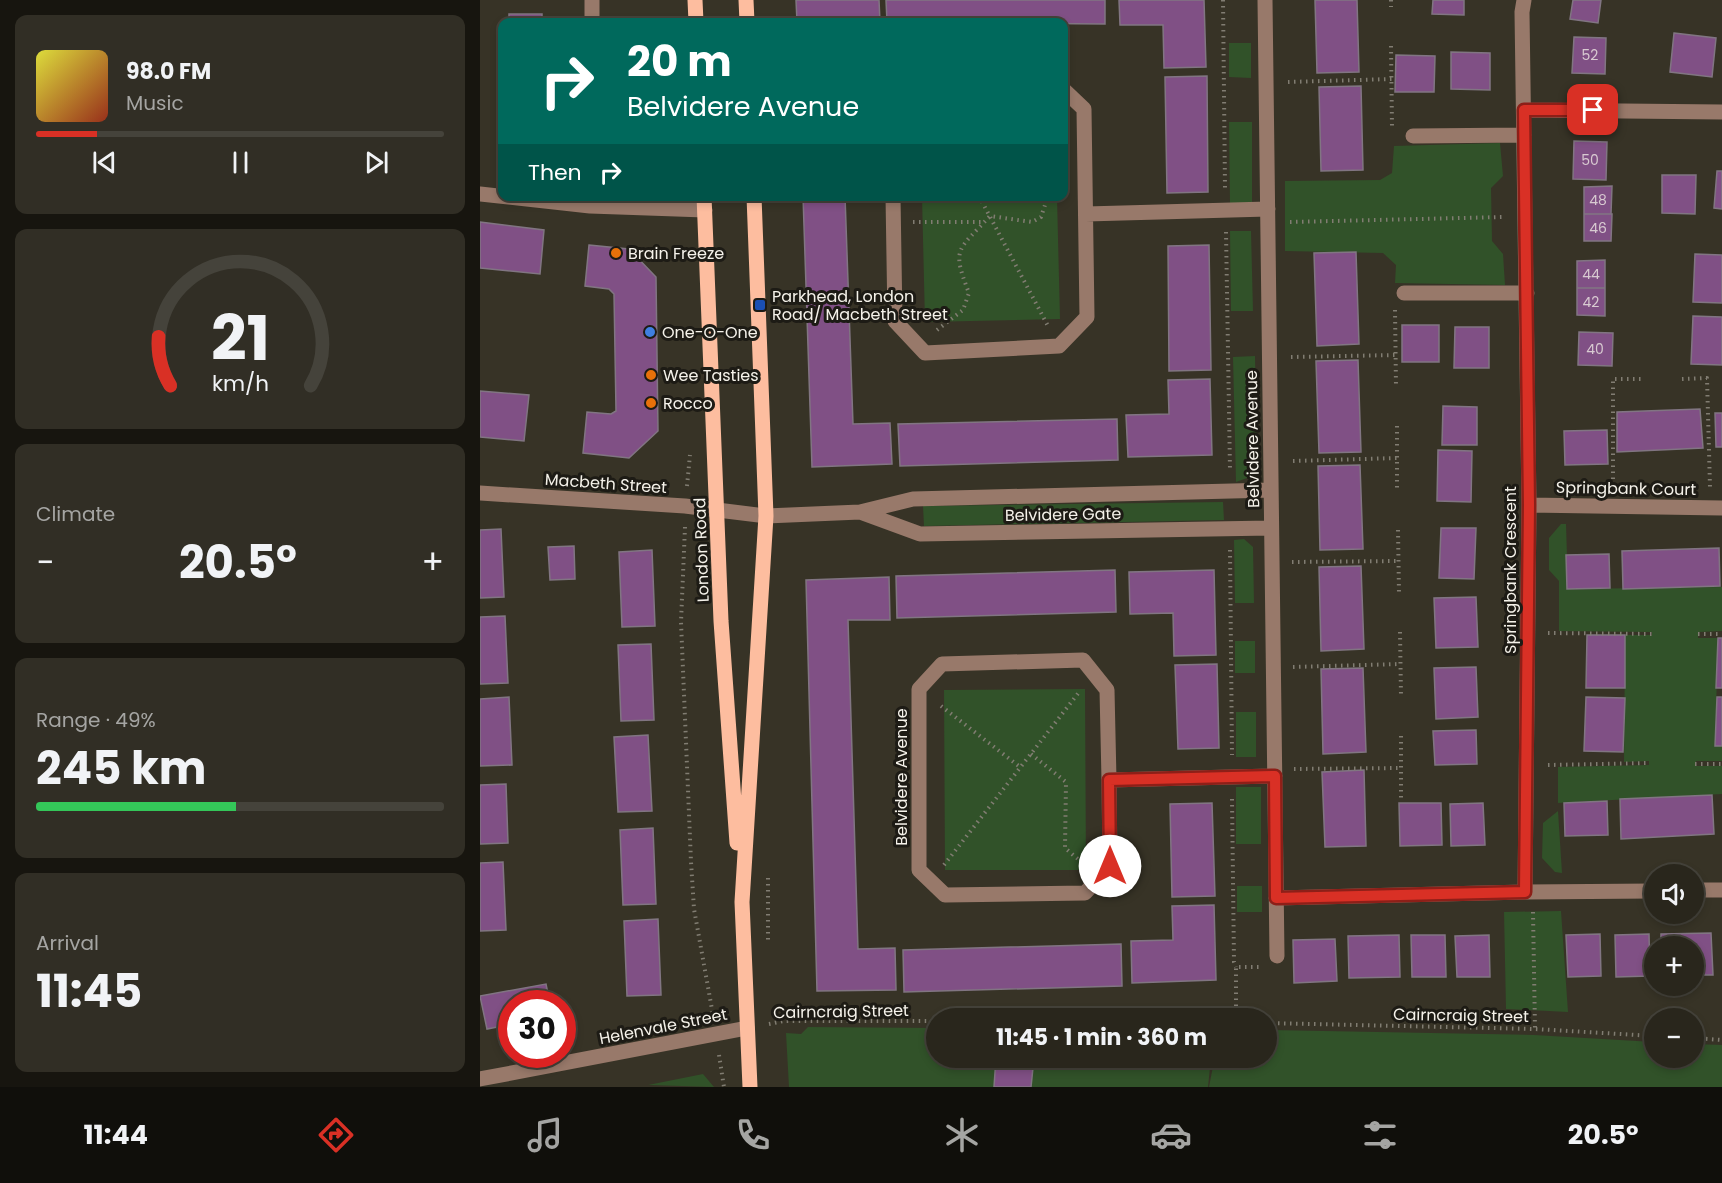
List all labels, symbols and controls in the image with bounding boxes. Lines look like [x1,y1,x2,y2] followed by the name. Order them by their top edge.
[627,32,732,91] text: 20 m
[528,42,606,120] icon: right
[1582,45,1598,65] house number: 52
[126,56,211,87] text: 98.0 FM
[1567,84,1618,135] pin
[627,88,859,125] text: Belvidere Avenue
[126,89,184,117] text: Music
[1576,93,1609,126] icon: arrive
[88,146,121,179] icon: previous
[224,146,257,179] icon: pause
[360,146,393,179] icon: next
[1581,150,1599,170] house number: 50
[594,156,627,189] icon: right
[528,157,582,188] text: Then
[1589,190,1607,210] house number: 48
[1589,218,1607,238] house number: 46
[628,242,724,265] place label: Brain Freeze
[609,246,623,260] marker: Brain Freeze
[1582,264,1600,284] house number: 44
[772,285,948,326] place label: Parkhead, London Road/ Macbeth Street
[1583,292,1599,312] house number: 42
[210,294,270,382] text: 21
[753,298,767,312] marker: Parkhead, London Road/ Macbeth Street
[662,321,758,344] place label: One-O-One
[643,325,657,339] marker: One-O-One
[1586,339,1604,359] house number: 40
[663,364,759,387] place label: Wee Tasties
[644,368,658,382] marker: Wee Tasties
[211,369,269,400] text: km/h
[1240,370,1265,508] street label: Belvidere Avenue
[663,392,713,415] place label: Rocco
[644,396,658,410] marker: Rocco
[544,468,668,499] street label: Macbeth Street
[1556,476,1696,501] street label: Springbank Court
[1499,486,1522,654] street label: Springbank Crescent
[688,497,715,603] street label: London Road
[36,500,115,528] text: Climate
[1005,502,1122,527] street label: Belvidere Gate
[179,531,297,594] text: 20.5°
[36,539,54,586] text: −
[421,539,444,586] text: +
[36,706,156,734] text: Range · 49%
[890,708,913,846] street label: Belvidere Avenue
[36,737,206,800] text: 245 km
[1078,834,1142,898] position arrow
[1644,864,1704,1068] map controls
[1644,864,1704,924] button: sound
[36,929,99,957] text: Arrival
[1644,936,1704,996] button: +
[36,960,142,1023] text: 11:45
[498,990,576,1068] speed limit sign: 30
[773,999,909,1024] street label: Cairncraig Street
[597,1003,729,1050] street label: Helenvale Street
[1393,1003,1529,1028] street label: Cairncraig Street
[1644,1008,1704,1068] button: −
[996,1022,1207,1053] text: 11:45 · 1 min · 360 m
[315,1114,357,1156] icon: directions
[524,1114,566,1156] icon: music
[732,1114,774,1156] icon: phone
[941,1114,983,1156] icon: climate
[1150,1114,1192,1156] icon: car
[1359,1114,1401,1156] icon: filters
[83,1116,148,1153] text: 11:44
[1568,1116,1639,1153] text: 20.5°

